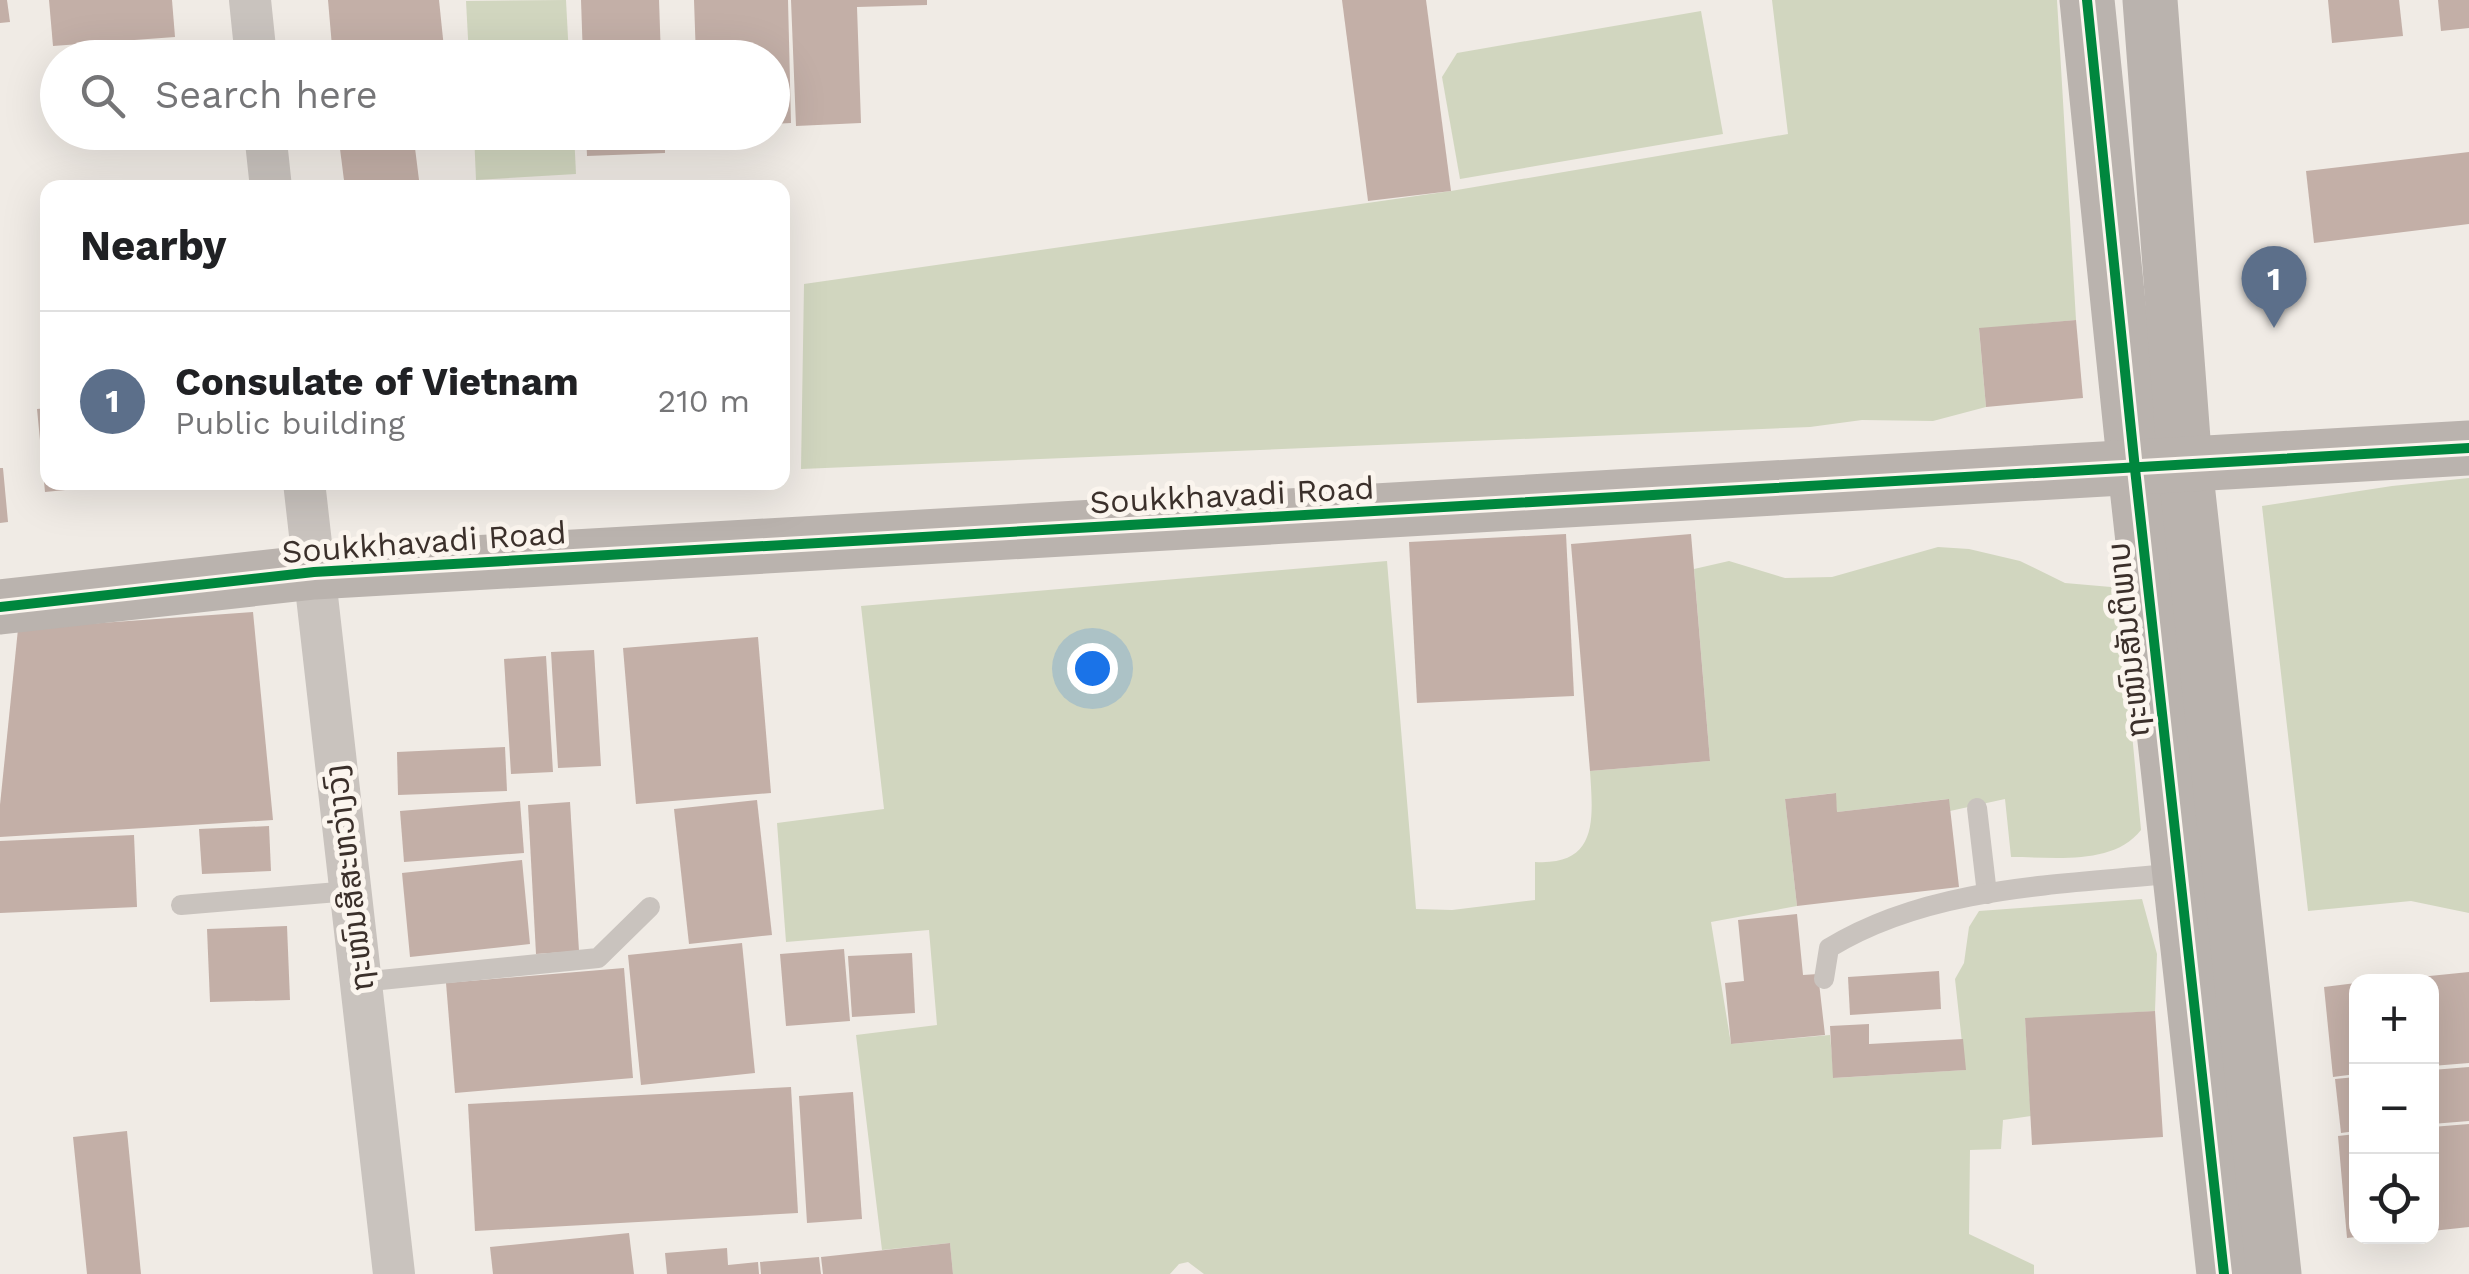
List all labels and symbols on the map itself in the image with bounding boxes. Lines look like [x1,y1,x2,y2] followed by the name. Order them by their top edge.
[2242,245,2306,328] pin: 1
[1089,469,1375,521] street label: Soukkhavadi Road
[280,513,568,571] street label: Soukkhavadi Road
[2099,540,2157,740] street label: ຖະໜົນສັນຕິພາບ
[1067,643,1118,694] your location
[316,762,382,994] street label: ຖະໜົນສີສະຫວ່າງວົງ

